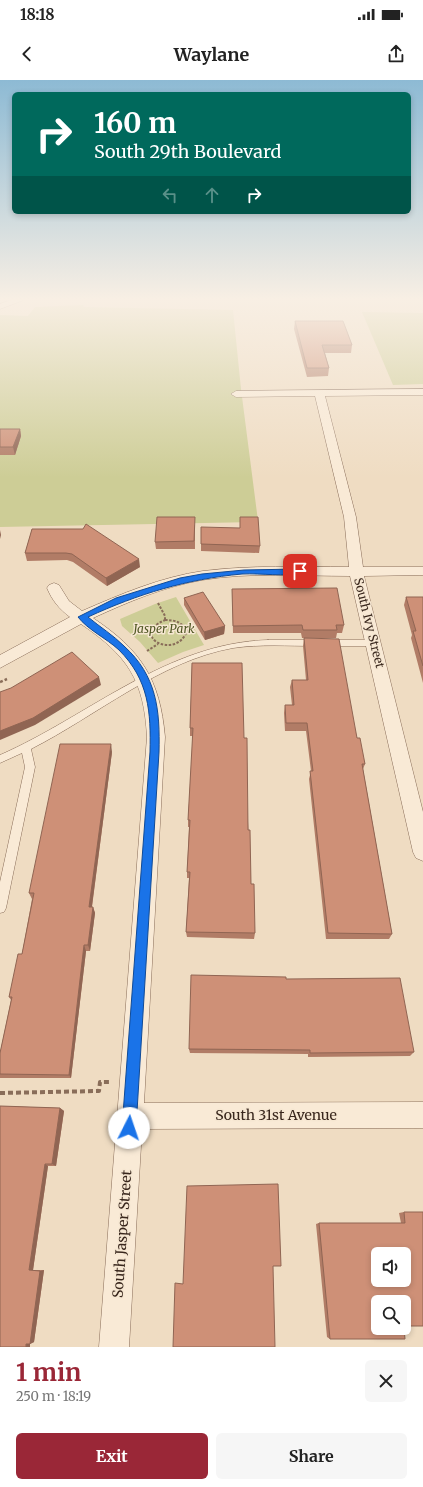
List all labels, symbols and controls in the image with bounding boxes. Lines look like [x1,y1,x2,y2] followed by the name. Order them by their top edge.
[20,5,55,24] text: 18:18
[16,43,38,65] icon: back
[174,43,249,66] text: Waylane
[385,43,407,65] icon: share
[94,105,176,141] text: 160 m
[28,108,80,160] icon: right
[94,140,281,163] text: South 29th Boulevard
[159,184,181,206] icon: left
[201,184,223,206] icon: ahead
[243,184,265,206] icon: right
[283,554,317,588] pin
[289,560,311,582] icon: arrive
[351,576,388,670] street label: South Ivy Street
[131,621,195,636] park label: Jasper Park
[215,1106,337,1124] street label: South 31st Avenue
[108,1107,150,1149] position arrow
[109,1169,135,1299] street label: South Jasper Street
[371,1247,411,1335] map controls
[371,1247,411,1287] button: sound
[371,1295,411,1335] button: search
[16,1357,81,1388] text: 1 min
[365,1360,407,1402] button: close
[16,1388,91,1405] text: 250 m · 18:19
[16,1433,208,1479] button: Exit
[216,1433,407,1479] button: Share

